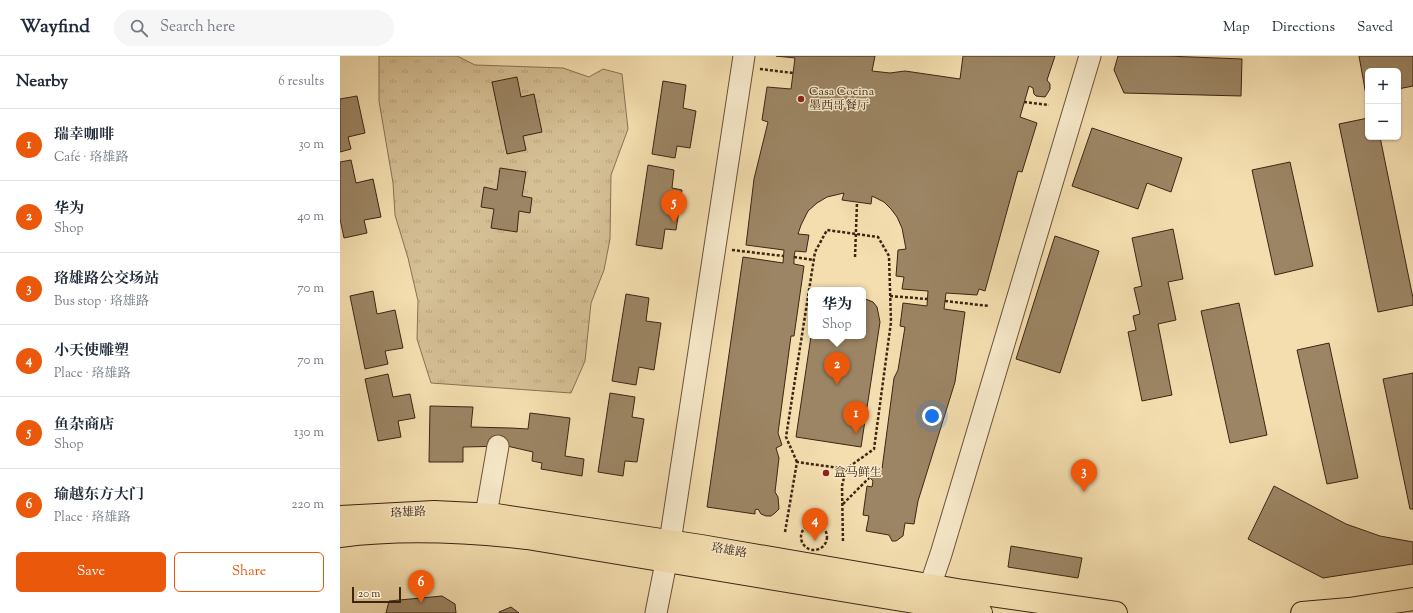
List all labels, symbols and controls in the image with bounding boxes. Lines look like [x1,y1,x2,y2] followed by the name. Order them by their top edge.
[114,10,394,46] search box
[20,14,90,41] text: Wayfind
[128,17,150,39] icon: search
[160,17,235,38] text: Search here
[1223,18,1250,38] text: Map
[1272,18,1335,38] text: Directions
[1357,18,1393,38] text: Saved
[1365,68,1401,140] map controls
[1365,68,1401,104] button: +
[16,70,68,94] text: Nearby
[278,73,324,91] text: 6 results
[809,83,875,115] place label: Casa Cocina 墨西哥餐厅
[796,94,806,104] marker: Casa Cocina 墨西哥餐厅
[1365,104,1401,140] button: −
[54,125,114,146] text: 瑞幸咖啡
[27,136,31,154] text: 1
[298,136,324,154] text: 30 m
[54,149,128,167] text: Café · 珞雄路
[661,190,687,223] pin: 5
[54,199,84,220] text: 华为
[26,208,32,226] text: 2
[297,208,324,226] text: 40 m
[54,220,83,238] text: Shop
[54,269,159,290] text: 珞雄路公交场站
[26,280,32,298] text: 3
[297,280,324,298] text: 70 m
[808,287,866,339] popup
[54,293,149,311] text: Bus stop · 珞雄路
[822,295,852,316] text: 华为
[822,316,851,334] text: Shop
[54,341,129,362] text: 小天使雕塑
[26,352,32,370] text: 4
[297,352,324,370] text: 70 m
[824,352,850,385] pin: 2
[54,365,131,383] text: Place · 珞雄路
[843,401,869,434] pin: 1
[922,406,942,426] your location
[54,415,114,436] text: 鱼杂商店
[27,424,31,442] text: 5
[294,424,324,442] text: 130 m
[54,436,83,454] text: Shop
[1071,459,1097,492] pin: 3
[834,464,882,482] place label: 盒马鲜生
[821,468,831,478] marker: 盒马鲜生
[54,485,144,506] text: 瑜越东方大门
[26,496,32,514] text: 6
[291,496,324,514] text: 220 m
[390,503,426,523] street label: 珞雄路
[802,508,828,541] pin: 4
[54,509,131,527] text: Place · 珞雄路
[710,539,748,563] street label: 珞雄路
[16,552,166,592] button: Save
[174,552,324,592] button: Share
[408,570,434,603] pin: 6
[352,585,401,604] scale bar
[358,586,380,602] text: 20 m

